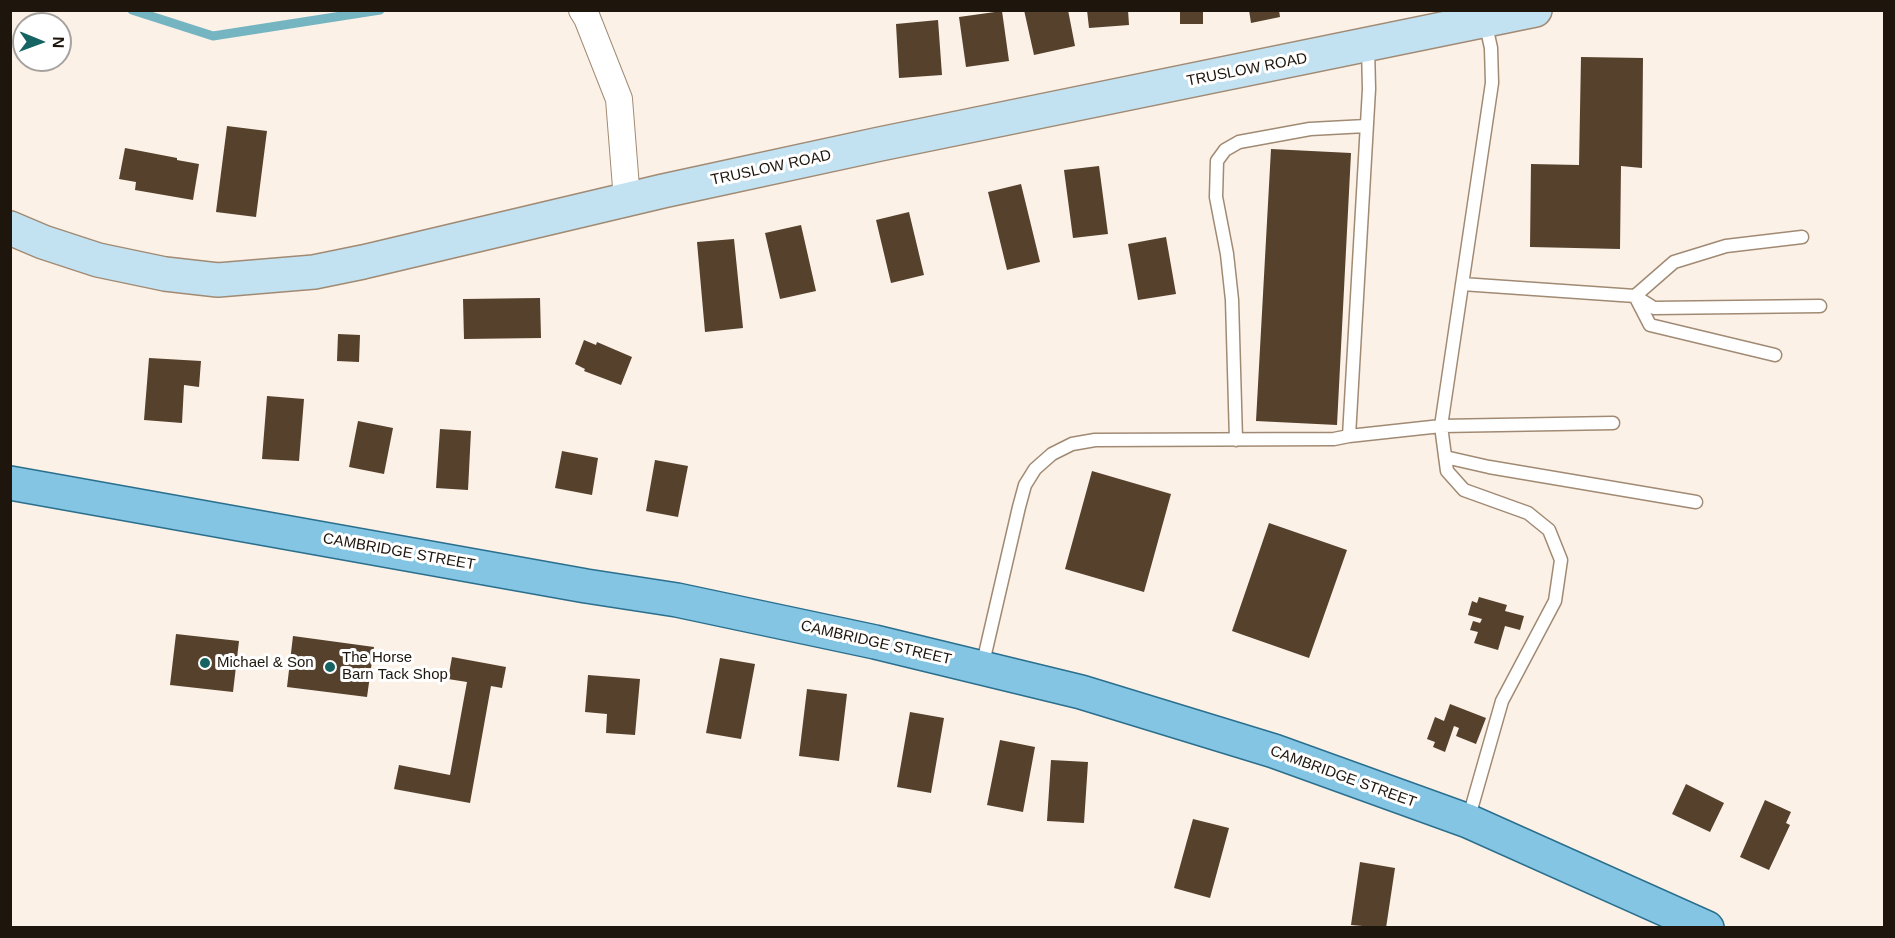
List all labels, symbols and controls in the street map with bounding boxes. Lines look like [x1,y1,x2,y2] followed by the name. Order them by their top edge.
[12,12,72,72] north arrow
[50,36,67,48] text: N
[1185,49,1309,91] street label: TRUSLOW ROAD
[709,146,833,190] street label: TRUSLOW ROAD
[322,530,476,574] street label: CAMBRIDGE STREET
[799,617,953,669] street label: CAMBRIDGE STREET
[342,649,448,684] place label: The Horse Barn Tack Shop
[217,654,314,672] place label: Michael & Son
[198,656,212,670] marker: Michael & Son
[323,660,337,674] marker: The Horse Barn Tack Shop
[1267,742,1419,812] street label: CAMBRIDGE STREET

